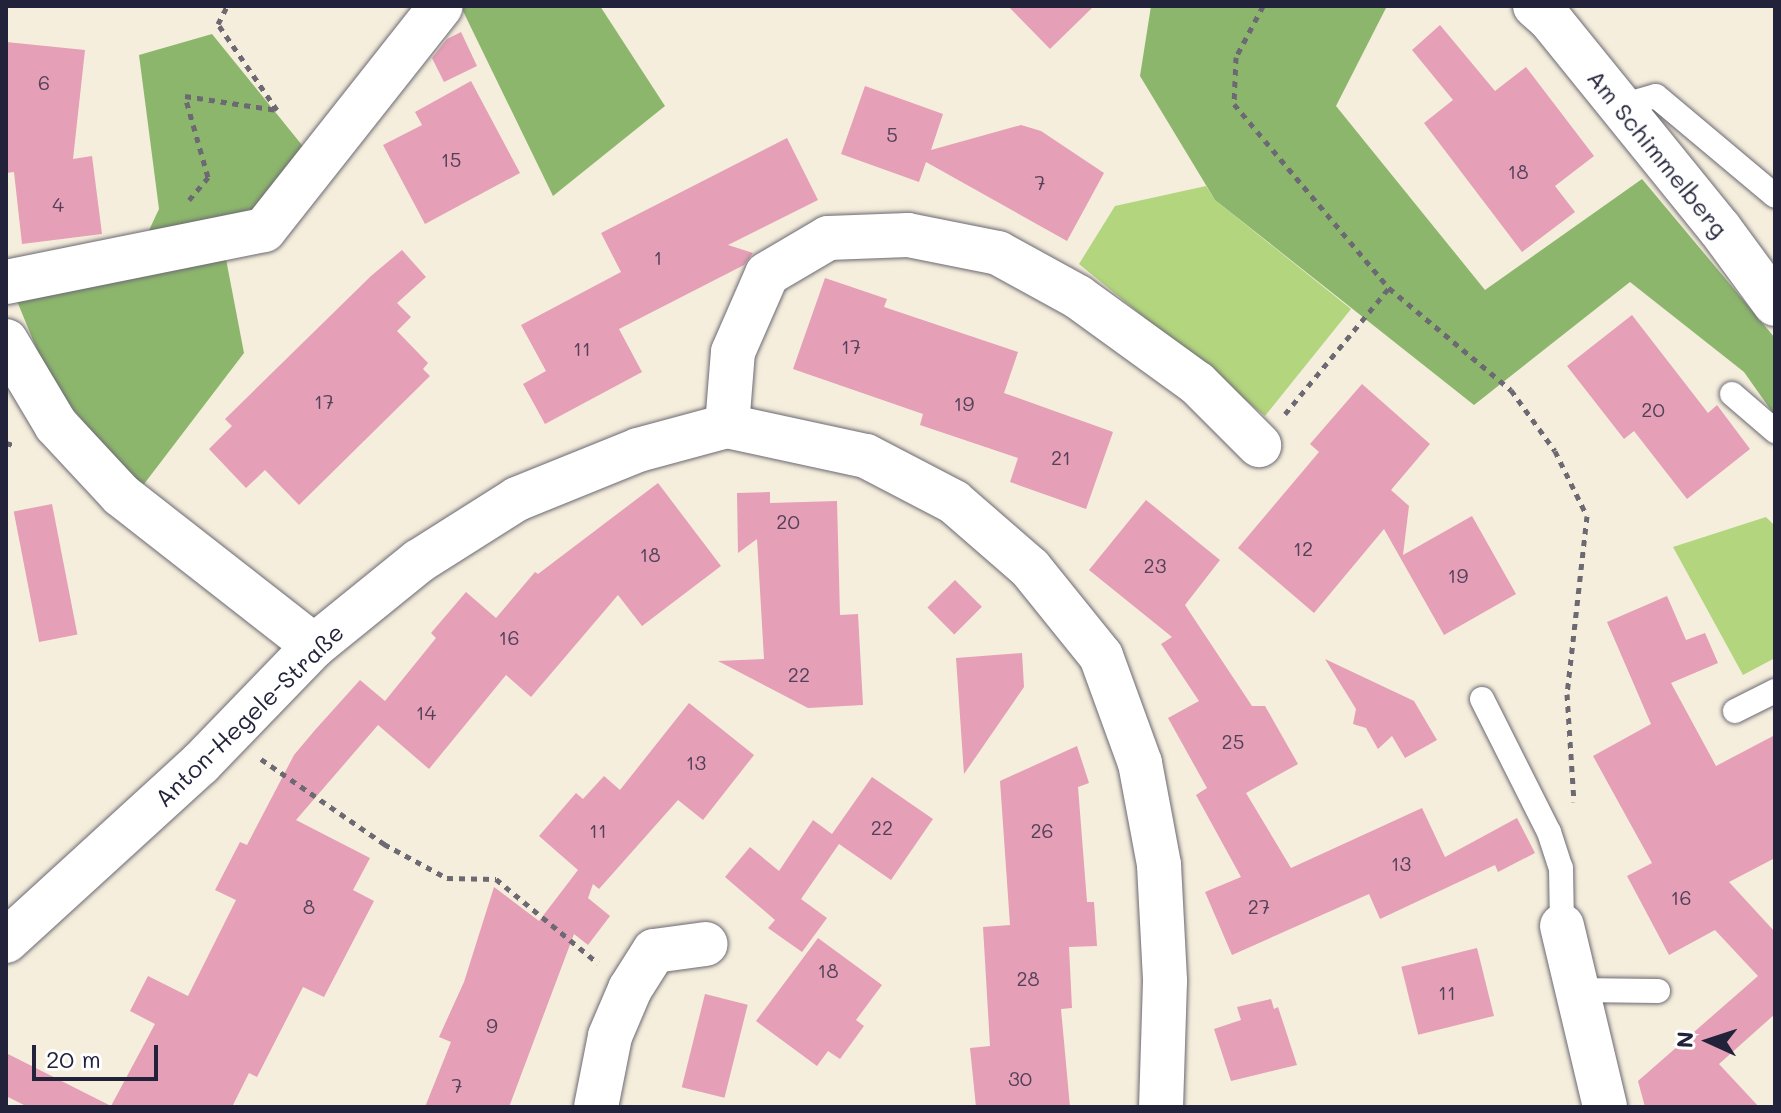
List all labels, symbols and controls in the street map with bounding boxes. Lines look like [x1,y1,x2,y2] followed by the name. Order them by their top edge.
[1582,63,1734,243] street label: Am Schimmelberg
[38,70,50,94] house number: 6
[886,122,898,146] house number: 5
[441,147,461,171] house number: 15
[1507,159,1529,183] house number: 18
[1034,170,1046,194] house number: 7
[52,192,64,216] house number: 4
[654,245,662,269] house number: 1
[841,334,861,358] house number: 17
[573,336,591,360] house number: 11
[314,389,334,413] house number: 17
[954,391,974,415] house number: 19
[1641,397,1665,421] house number: 20
[1051,445,1071,469] house number: 21
[776,509,800,533] house number: 20
[1293,536,1313,560] house number: 12
[639,542,661,566] house number: 18
[1144,553,1166,577] house number: 23
[1448,563,1468,587] house number: 19
[149,617,349,813] street label: Anton-Hegele-Straße
[498,625,520,649] house number: 16
[788,662,810,686] house number: 22
[416,700,436,724] house number: 14
[1222,729,1244,753] house number: 25
[686,750,706,774] house number: 13
[871,815,893,839] house number: 22
[589,818,607,842] house number: 11
[1030,818,1054,842] house number: 26
[1391,851,1411,875] house number: 13
[1670,885,1692,909] house number: 16
[303,894,315,918] house number: 8
[1248,894,1270,918] house number: 27
[817,958,839,982] house number: 18
[1016,966,1040,990] house number: 28
[1438,980,1456,1004] house number: 11
[1669,1001,1749,1081] north arrow
[486,1013,498,1037] house number: 9
[36,1029,162,1079] scale bar
[1670,1031,1699,1049] text: N
[46,1043,101,1074] text: 20 m
[1008,1066,1032,1090] house number: 30
[451,1073,463,1097] house number: 7

